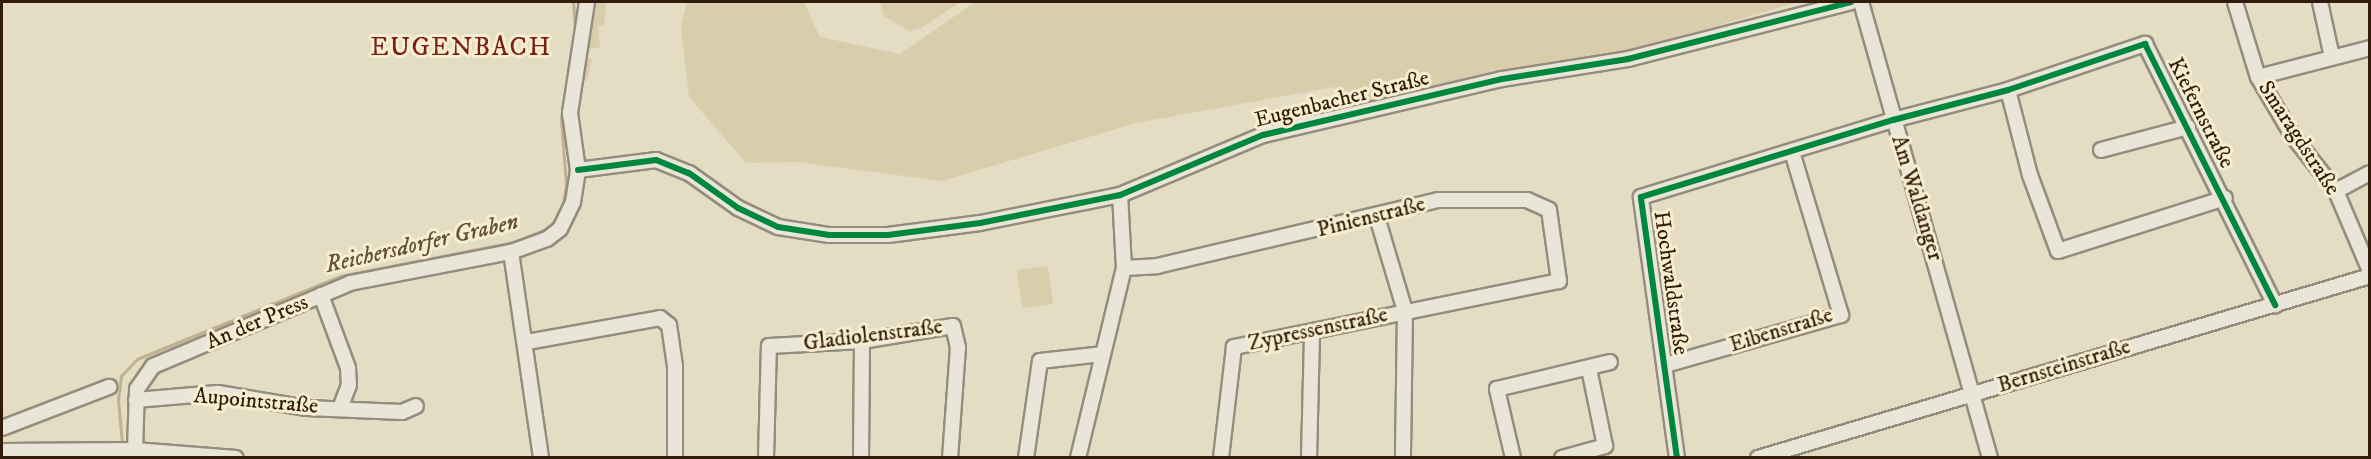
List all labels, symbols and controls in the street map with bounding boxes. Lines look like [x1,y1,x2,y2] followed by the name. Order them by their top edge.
[370,32,552,64] district label: EUGENBACH
[2162,53,2240,173] street label: Kiefernstraße
[1252,65,1432,133] street label: Eugenbacher Straße
[2252,76,2346,200] street label: Smaragdstraße
[1885,132,1949,264] street label: Am Waldanger
[1314,191,1428,243] street label: Pinienstraße
[323,208,521,280] water label: Reichersdorfer Graben
[1648,209,1694,357] street label: Hochwaldstraße
[202,289,312,355] street label: An der Press
[1246,301,1390,357] street label: Zypressenstraße
[1726,302,1836,358] street label: Eibenstraße
[802,313,944,357] street label: Gladiolenstraße
[1994,333,2134,399] street label: Bernsteinstraße
[193,382,319,420] street label: Aupointstraße

